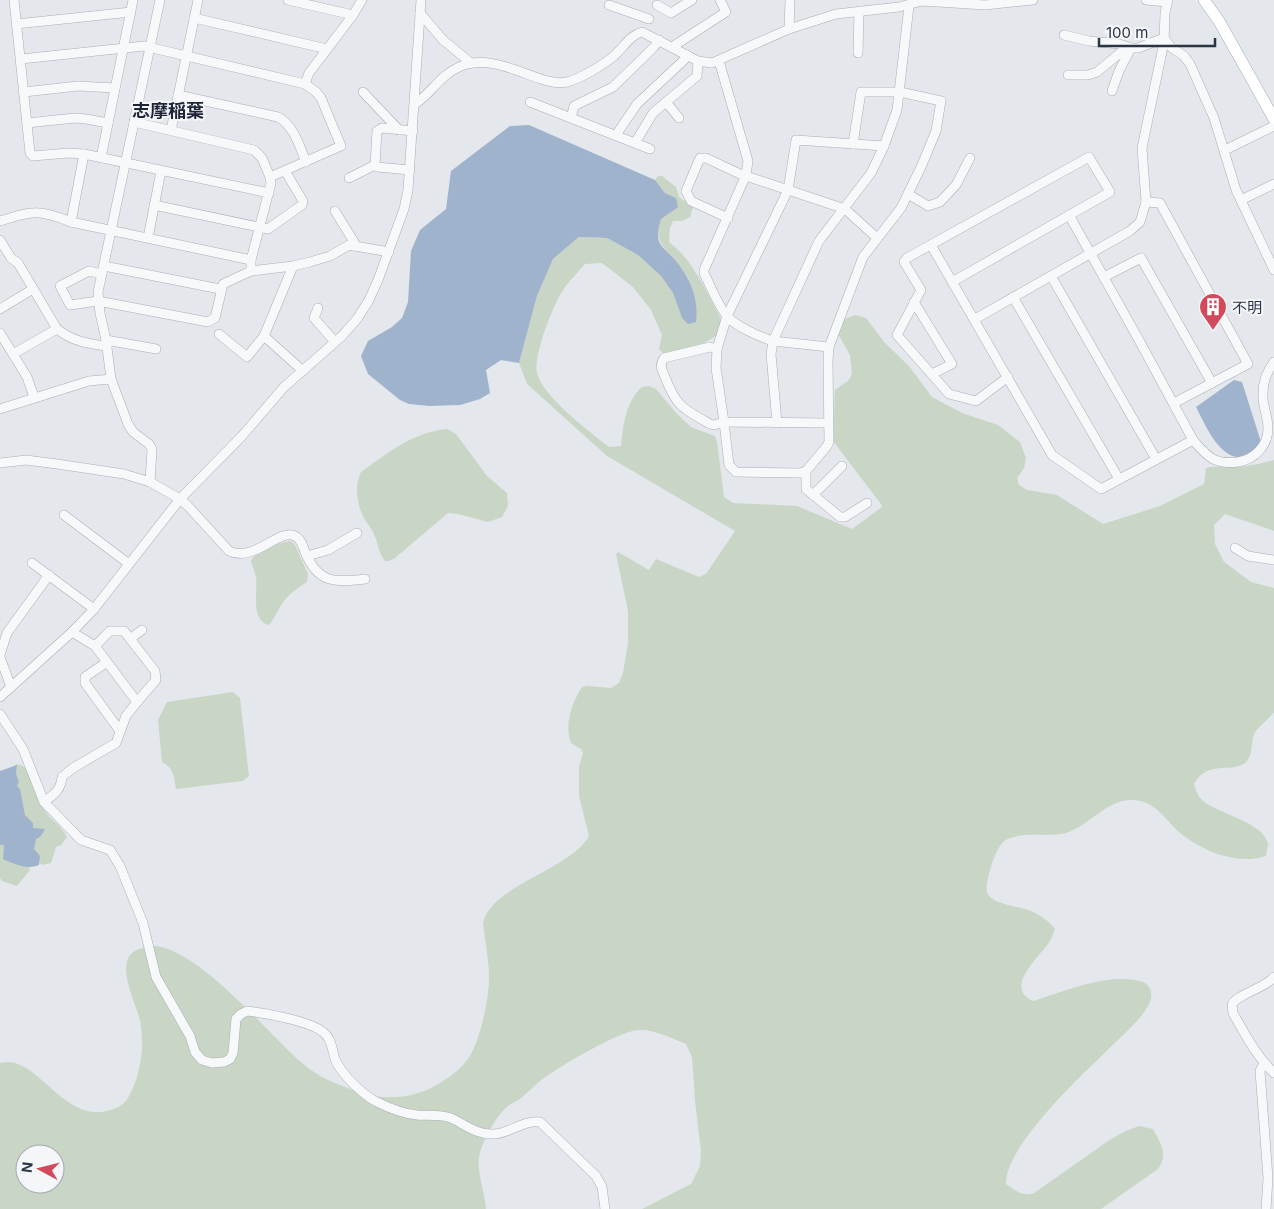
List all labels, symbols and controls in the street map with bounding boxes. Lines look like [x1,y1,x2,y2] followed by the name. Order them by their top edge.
[1099,15,1215,47] scale bar
[1106,23,1148,42] text: 100 m
[132,100,204,121] district label: 志摩稲葉
[1198,292,1228,331] building icon: 不明
[1232,298,1262,317] place label: 不明
[15,1144,65,1194] north arrow
[18,1161,36,1174] text: N

